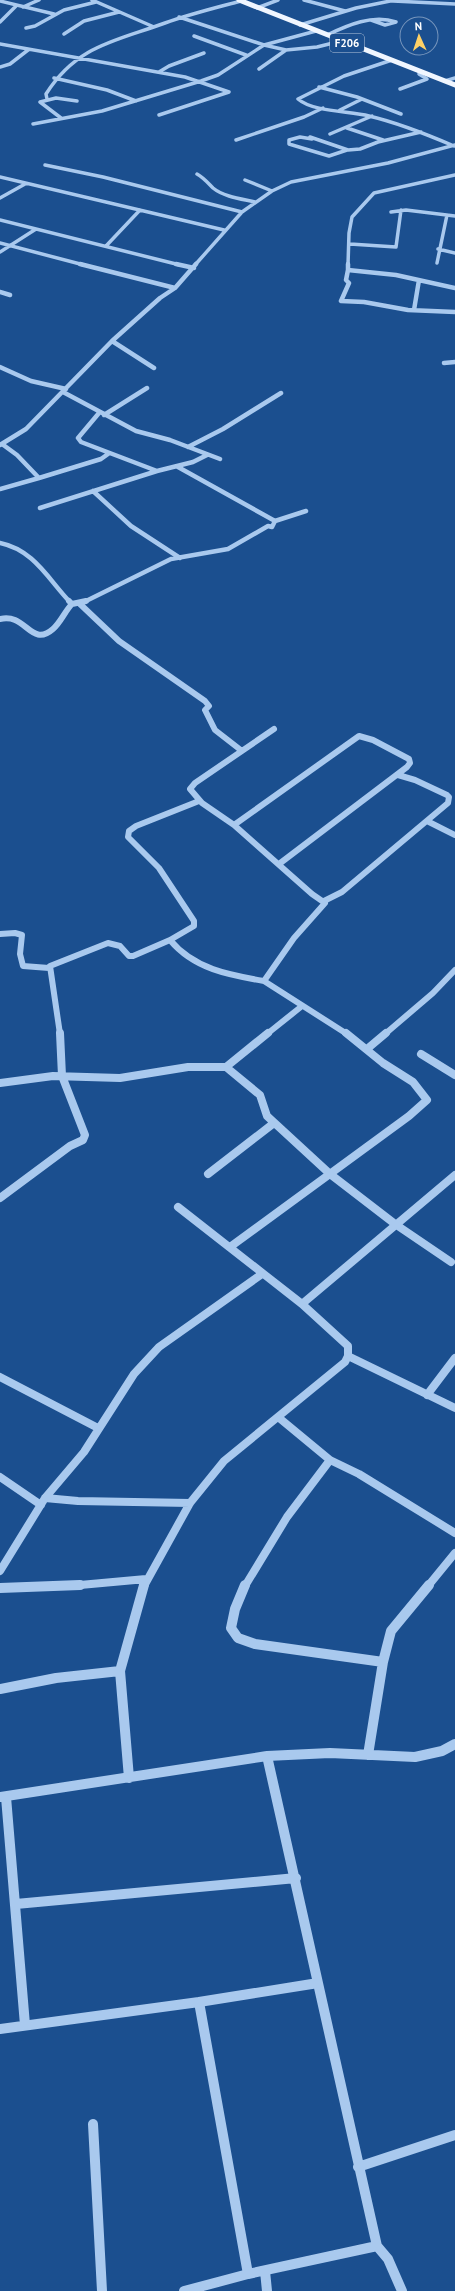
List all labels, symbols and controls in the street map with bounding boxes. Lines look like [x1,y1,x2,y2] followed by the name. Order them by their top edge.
[399,16,439,56] north arrow
[414,19,422,33] text: N
[330,34,364,52] road number: F206

